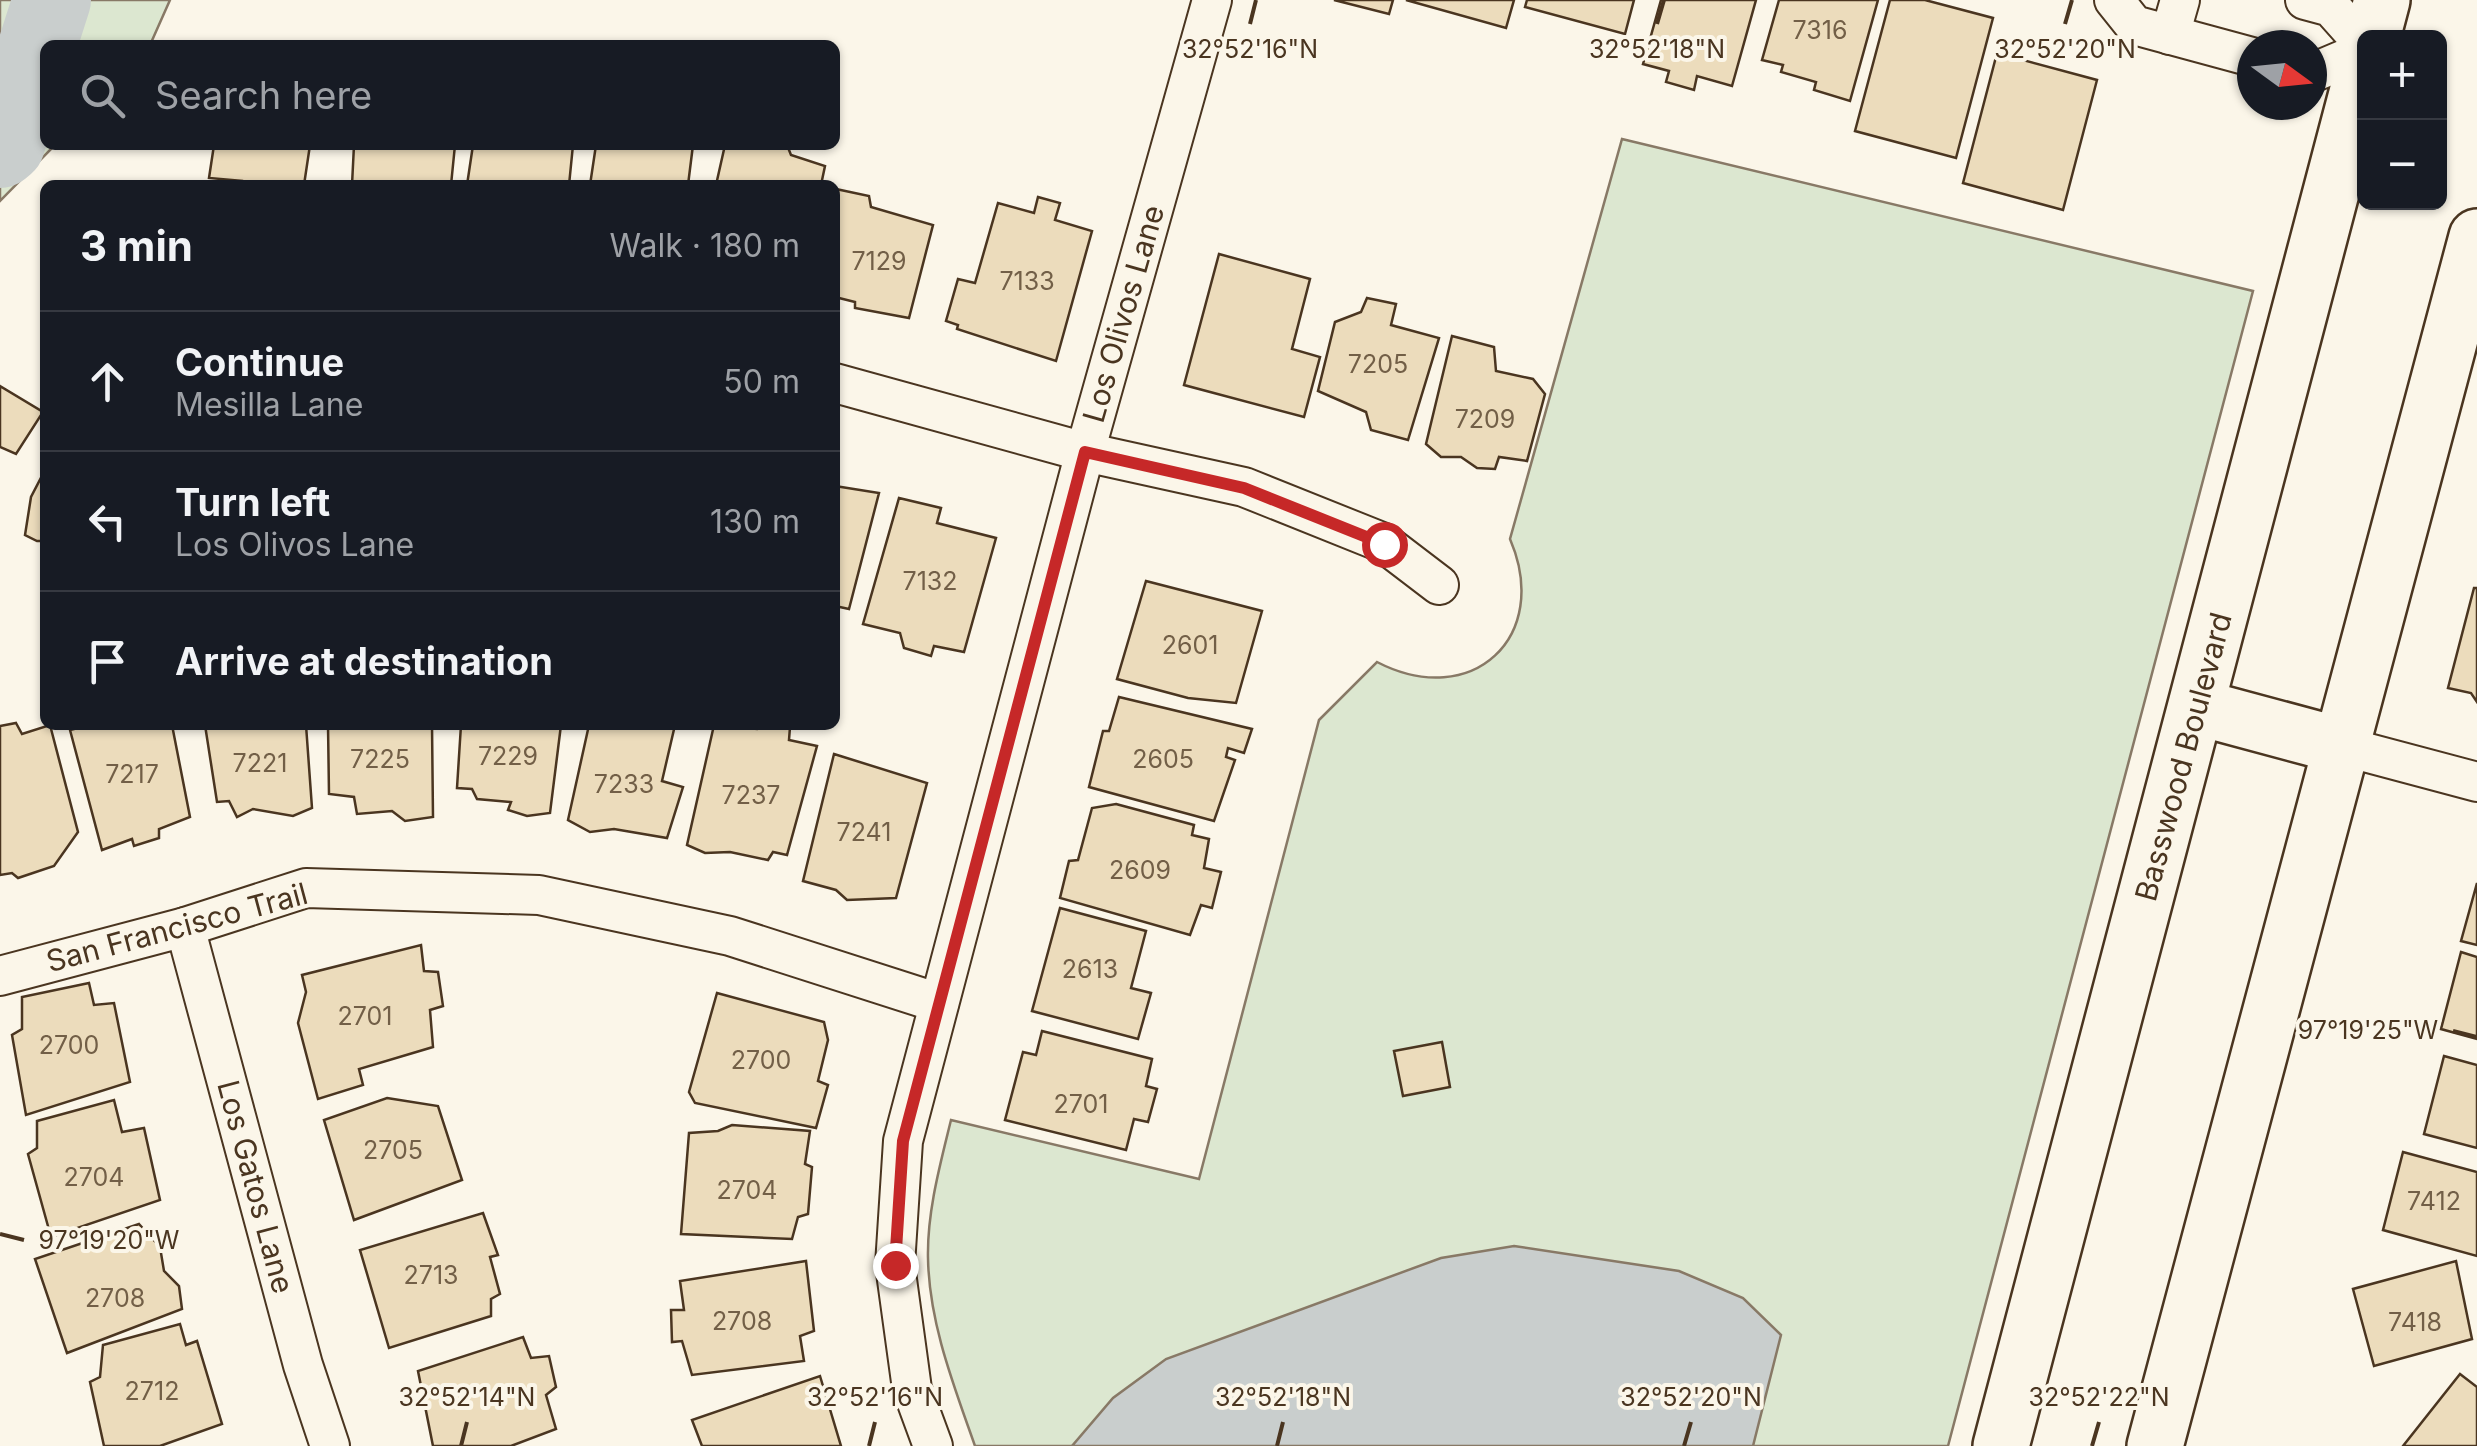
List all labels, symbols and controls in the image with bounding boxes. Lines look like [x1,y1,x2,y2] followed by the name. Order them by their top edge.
[1793,15,1847,45] house number: 7316
[2237,30,2327,120] north arrow
[2357,30,2447,210] map controls
[2357,30,2447,120] button: +
[1182,34,1318,64] text: 32°52'16"N
[1589,34,1725,64] text: 32°52'18"N
[1994,34,2136,64] text: 32°52'20"N
[40,40,840,150] search box
[75,68,130,123] icon: search
[155,72,372,118] text: Search here
[2357,120,2447,210] button: −
[1075,201,1171,426] street label: Los Olivos Lane
[80,220,193,271] text: 3 min
[610,226,800,265] text: Walk · 180 m
[851,246,907,276] house number: 7129
[999,266,1055,296] house number: 7133
[175,339,344,385] text: Continue
[1348,349,1408,379] house number: 7205
[80,354,135,409] icon: ahead
[723,362,800,401] text: 50 m
[175,385,363,424] text: Mesilla Lane
[1455,404,1515,434] house number: 7209
[175,479,330,525] text: Turn left
[80,494,135,549] icon: left
[710,502,800,541] text: 130 m
[1362,522,1408,568] route start
[175,525,414,564] text: Los Olivos Lane
[902,566,958,596] house number: 7132
[2127,609,2239,905] street label: Basswood Boulevard
[1162,630,1218,660] house number: 2601
[80,634,135,689] icon: arrive
[175,638,553,684] text: Arrive at destination
[478,741,538,771] house number: 7229
[350,744,410,774] house number: 7225
[1132,744,1194,774] house number: 2605
[233,748,287,778] house number: 7221
[105,759,159,789] house number: 7217
[594,769,654,799] house number: 7233
[722,780,780,810] house number: 7237
[837,817,891,847] house number: 7241
[1109,855,1171,885] house number: 2609
[42,875,311,979] street label: San Francisco Trail
[1062,954,1118,984] house number: 2613
[338,1001,392,1031] house number: 2701
[2298,1015,2438,1045] text: 97°19'25"W
[39,1030,99,1060] house number: 2700
[731,1045,791,1075] house number: 2700
[210,1076,302,1297] street label: Los Gatos Lane
[1054,1089,1108,1119] house number: 2701
[363,1135,423,1165] house number: 2705
[64,1162,124,1192] house number: 2704
[717,1175,777,1205] house number: 2704
[2407,1186,2461,1216] house number: 7412
[38,1225,180,1255] text: 97°19'20"W
[873,1243,919,1289] route end
[403,1260,459,1290] house number: 2713
[85,1283,145,1313] house number: 2708
[712,1306,772,1336] house number: 2708
[2388,1307,2442,1337] house number: 7418
[125,1376,179,1406] house number: 2712
[399,1382,535,1412] text: 32°52'14"N
[807,1382,943,1412] text: 32°52'16"N
[1215,1382,1351,1412] text: 32°52'18"N
[1620,1382,1762,1412] text: 32°52'20"N
[2029,1382,2170,1412] text: 32°52'22"N

